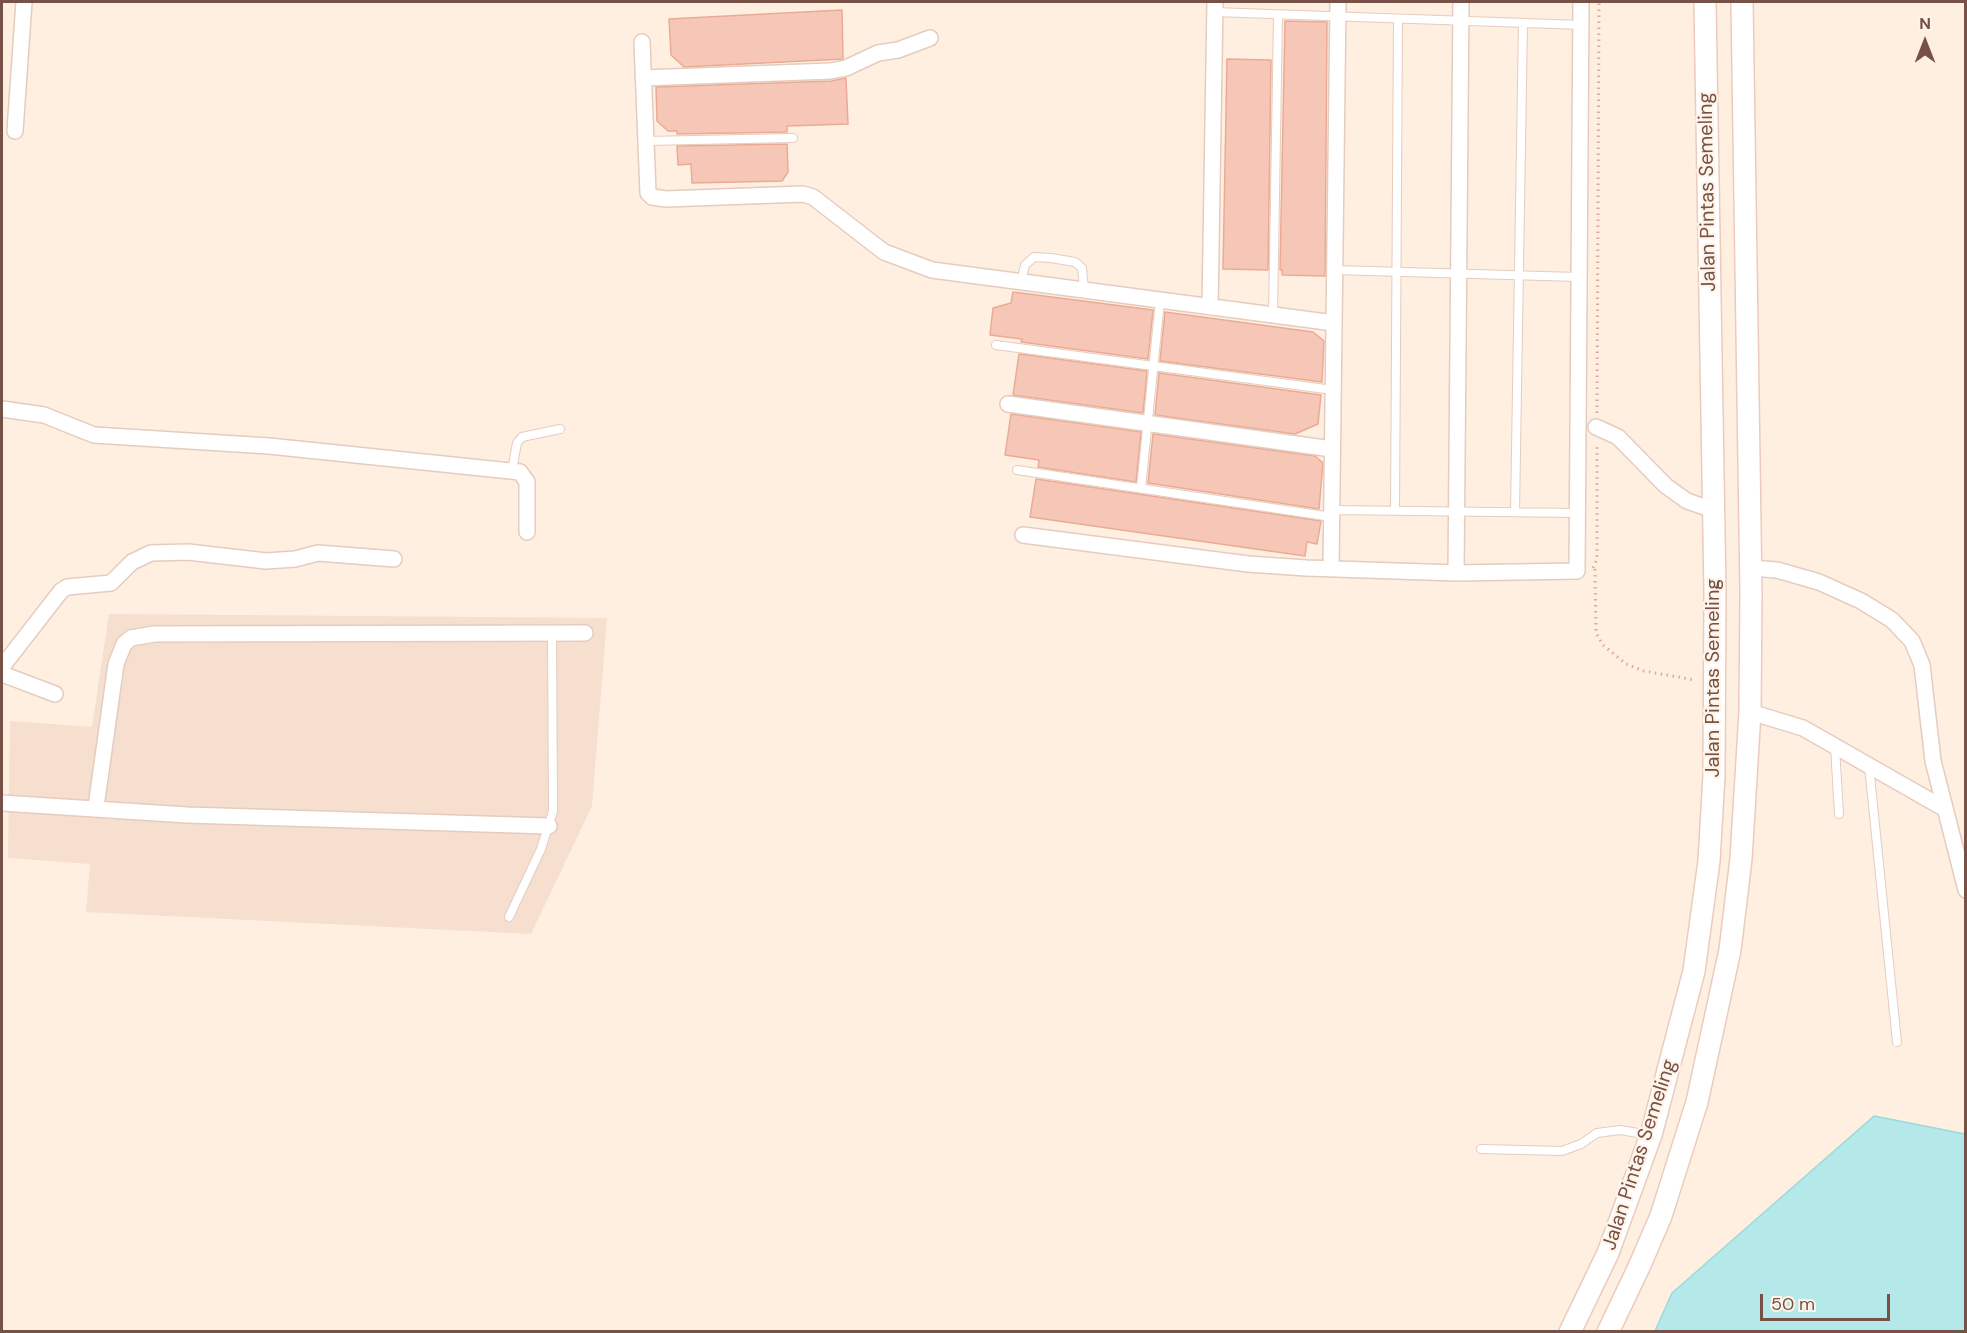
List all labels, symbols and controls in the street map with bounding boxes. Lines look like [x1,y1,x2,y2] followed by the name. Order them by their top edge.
[1895,12,1955,72] north arrow
[1919,13,1931,34] text: N
[1694,92,1722,292] street label: Jalan Pintas Semeling
[1702,578,1726,778] street label: Jalan Pintas Semeling
[1598,1057,1682,1253] street label: Jalan Pintas Semeling
[1763,1282,1894,1320] scale bar
[1771,1292,1815,1316] text: 50 m

